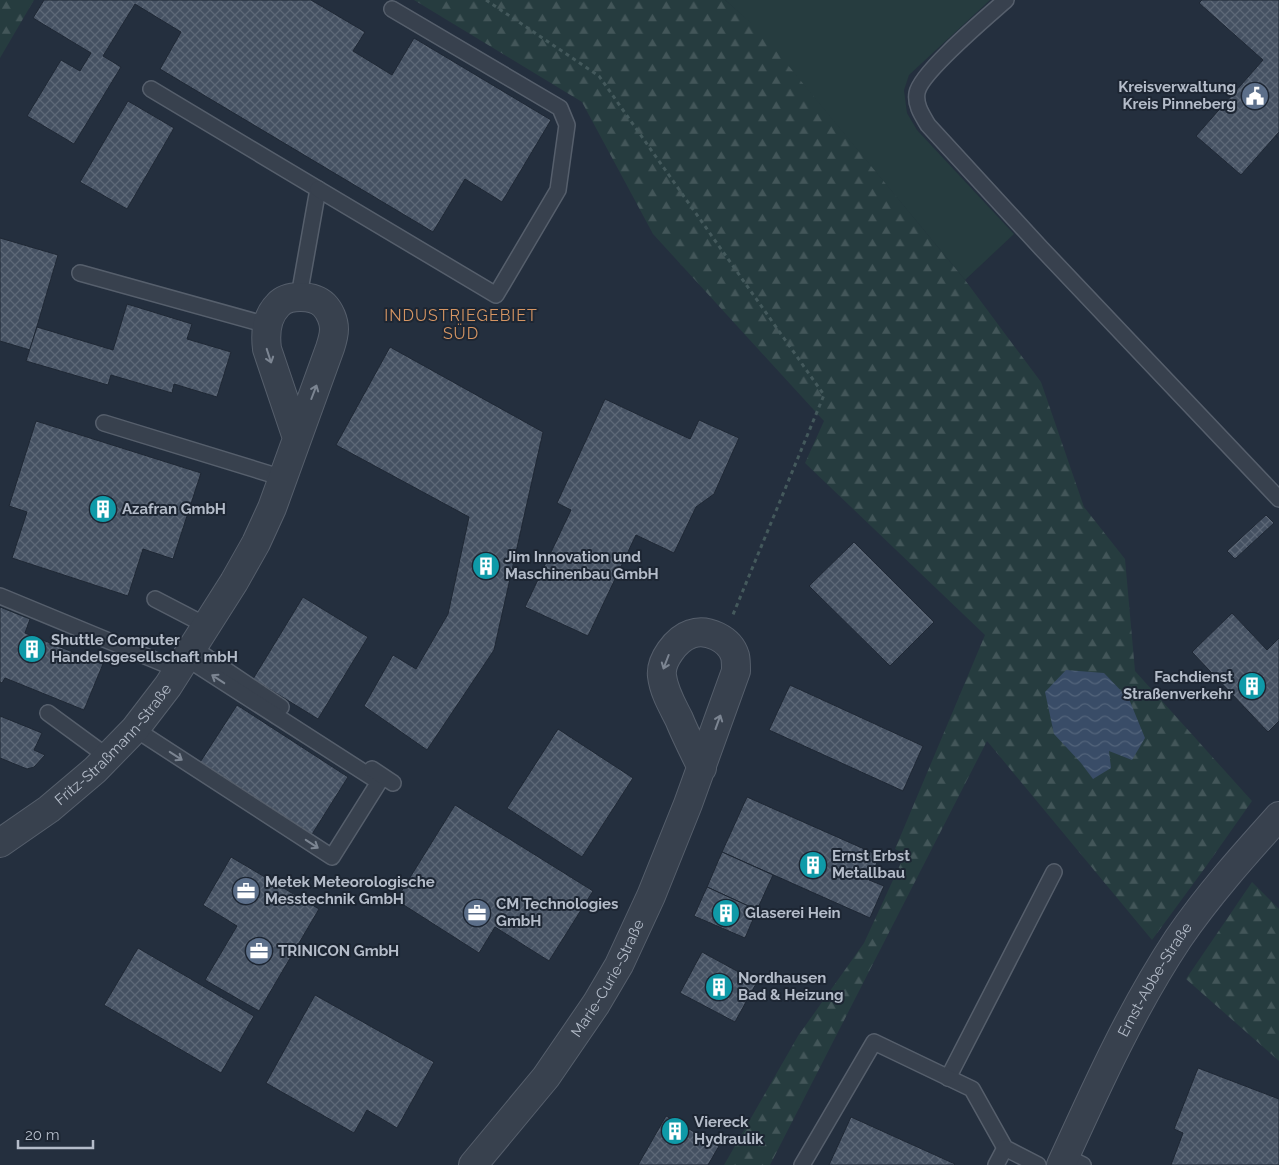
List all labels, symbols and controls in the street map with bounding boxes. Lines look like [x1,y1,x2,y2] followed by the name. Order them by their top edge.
[1118,78,1236,113] place label: Kreisverwaltung Kreis Pinneberg
[1240,81,1270,111] public building icon: Kreisverwaltung Kreis Pinneberg
[384,306,538,343] district label: INDUSTRIEGEBIET SÜD
[265,347,275,363] one-way arrow
[310,385,319,400] one-way arrow
[88,494,118,524] building icon: Azafran GmbH
[122,500,226,518] place label: Azafran GmbH
[505,548,659,583] place label: Jim Innovation und Maschinenbau GmbH
[471,551,501,581] building icon: Jim Innovation und Maschinenbau GmbH
[51,631,238,666] place label: Shuttle Computer Handelsgesellschaft mbH
[17,634,47,664] building icon: Shuttle Computer Handelsgesellschaft mbH
[661,654,670,669] one-way arrow
[1123,668,1233,703] place label: Fachdienst Straßenverkehr
[1237,671,1267,701] building icon: Fachdienst Straßenverkehr
[212,674,226,684] one-way arrow
[51,680,175,809] street label: Fritz-Straßmann-Straße
[714,715,723,731] one-way arrow
[168,751,182,761] one-way arrow
[305,839,319,850] one-way arrow
[832,847,910,882] place label: Ernst Erbst Metallbau
[798,850,828,880] building icon: Ernst Erbst Metallbau
[265,873,435,908] place label: Metek Meteorologische Messtechnik GmbH
[231,876,261,906] office icon: Metek Meteorologische Messtechnik GmbH
[496,895,618,930] place label: CM Technologies GmbH
[462,898,492,928] office icon: CM Technologies GmbH
[711,898,741,928] building icon: Glaserei Hein
[745,904,841,922] place label: Glaserei Hein
[567,916,648,1040] street label: Marie-Curie-Straße
[1114,919,1196,1040] street label: Ernst-Abbe-Straße
[244,936,274,966] office icon: TRINICON GmbH
[278,942,399,960] place label: TRINICON GmbH
[738,969,843,1004] place label: Nordhausen Bad & Heizung
[704,972,734,1002] building icon: Nordhausen Bad & Heizung
[694,1113,764,1148] place label: Viereck Hydraulik
[660,1116,690,1146] building icon: Viereck Hydraulik
[18,1118,92,1150] scale bar
[25,1126,60,1144] text: 20 m

